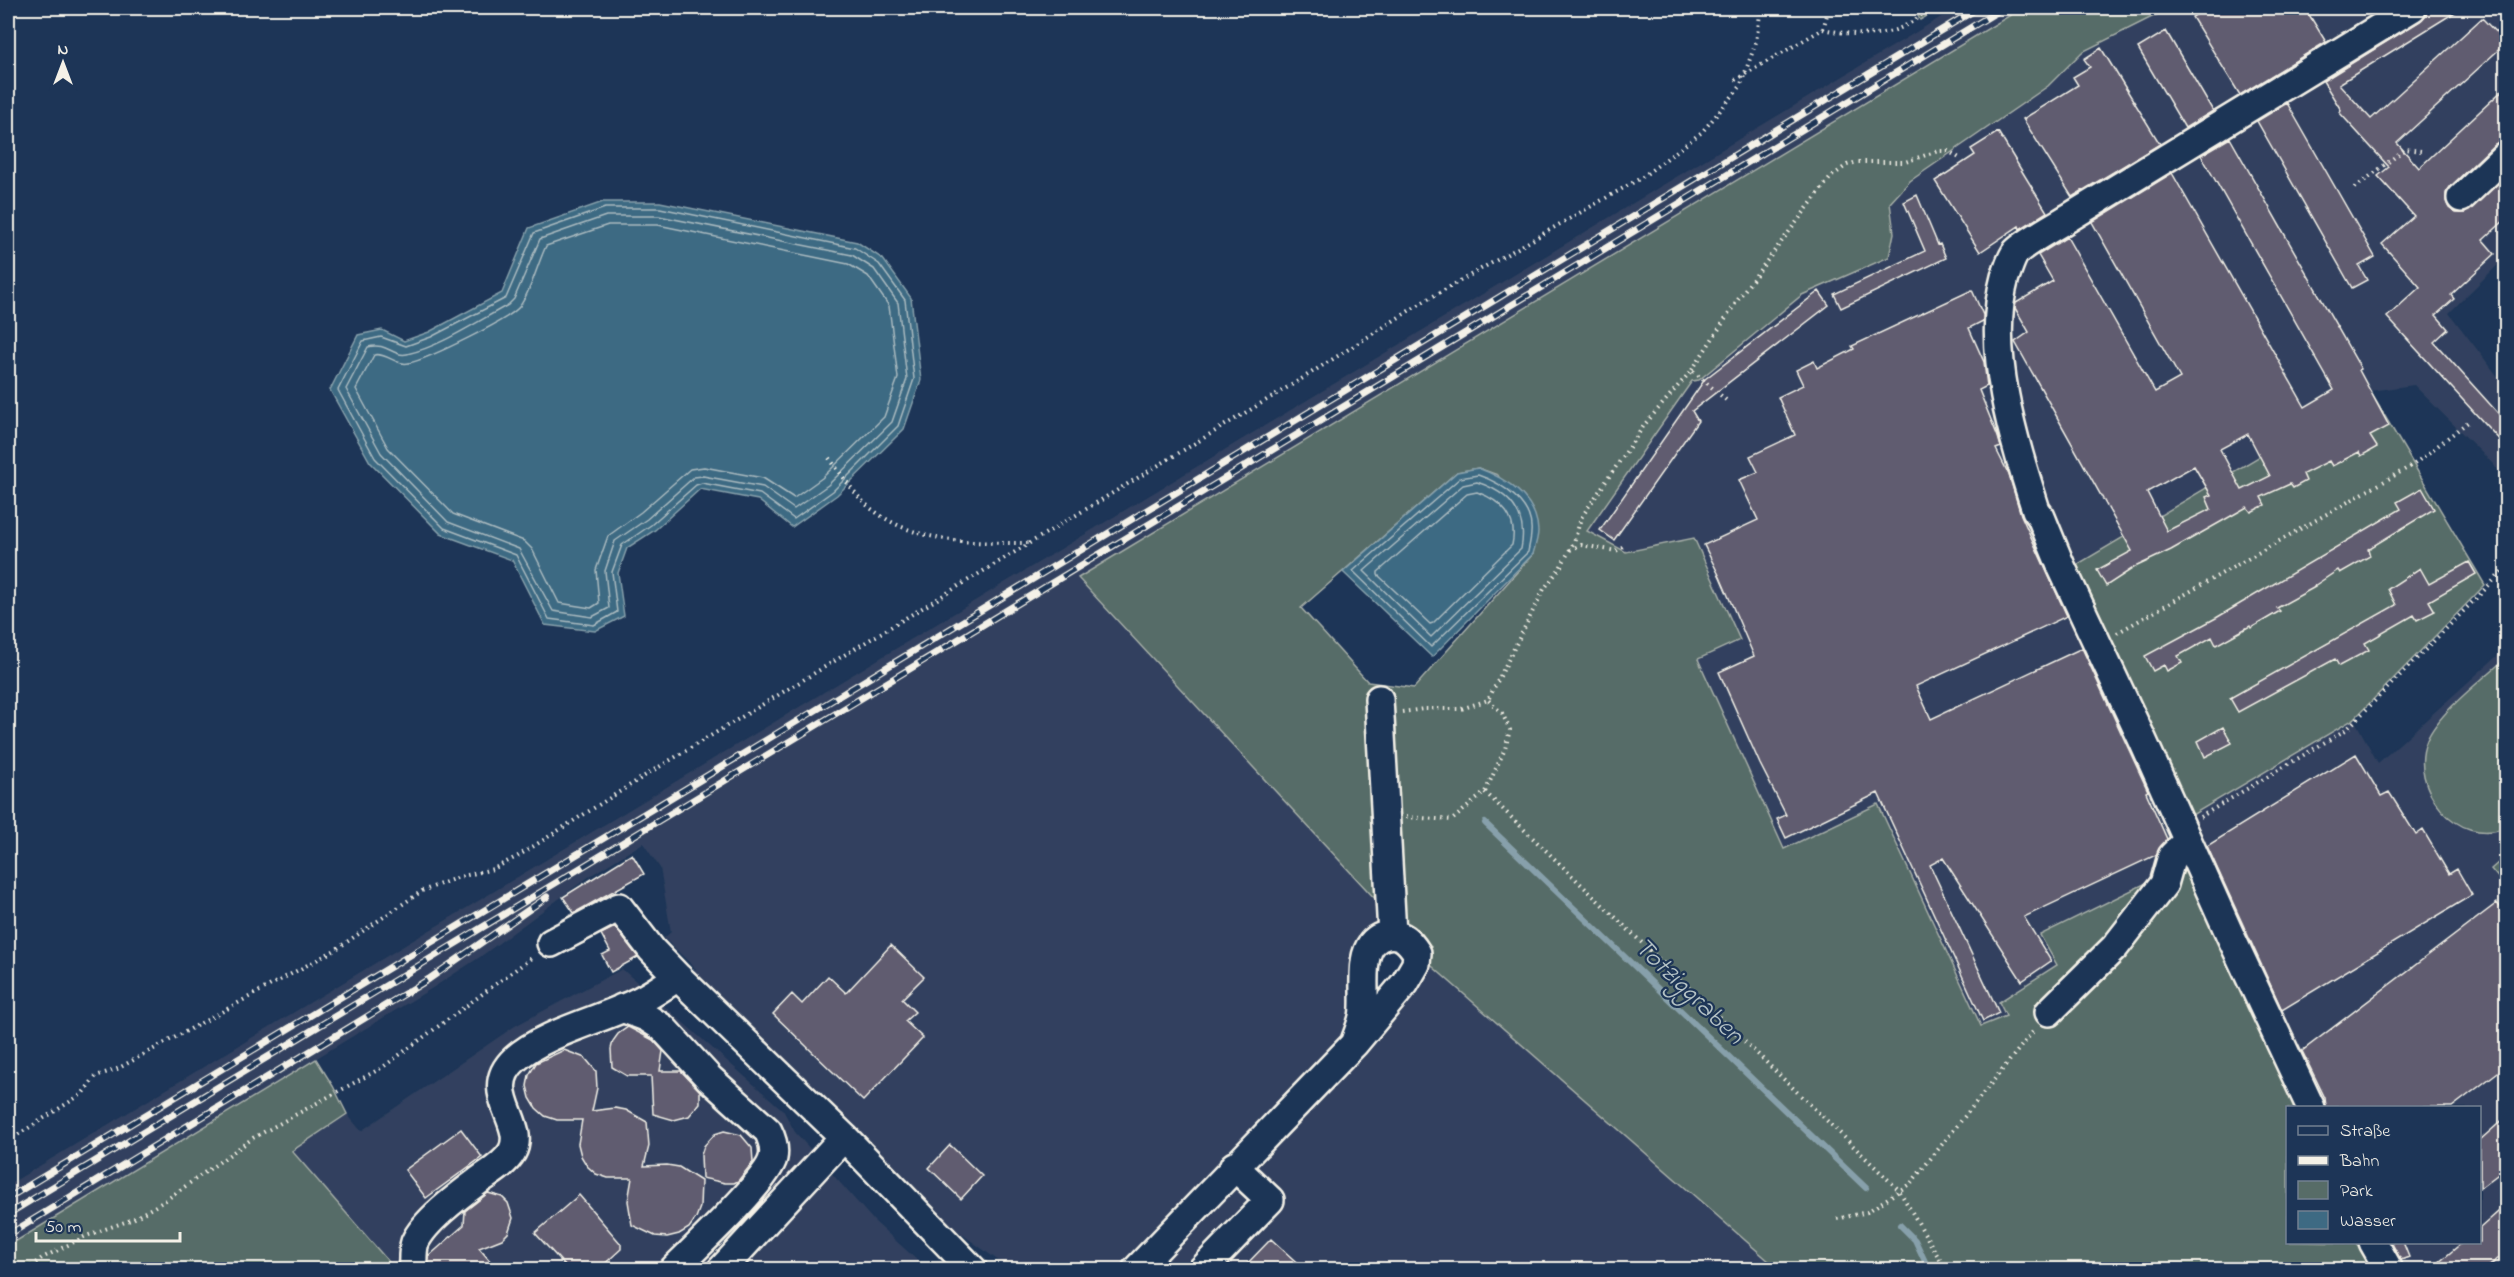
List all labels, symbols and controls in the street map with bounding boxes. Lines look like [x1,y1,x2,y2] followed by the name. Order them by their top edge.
[33,33,93,93] north arrow
[58,38,69,62] text: N
[1623,929,1753,1056] water label: Totziggraben
[2286,1106,2481,1244] legend
[2340,1119,2391,1145] text: Straße
[2339,1149,2379,1175] text: Bahn
[2340,1179,2373,1205] text: Park
[36,1205,180,1243] scale bar
[2340,1209,2396,1235] text: Wasser
[45,1215,82,1241] text: 50 m

